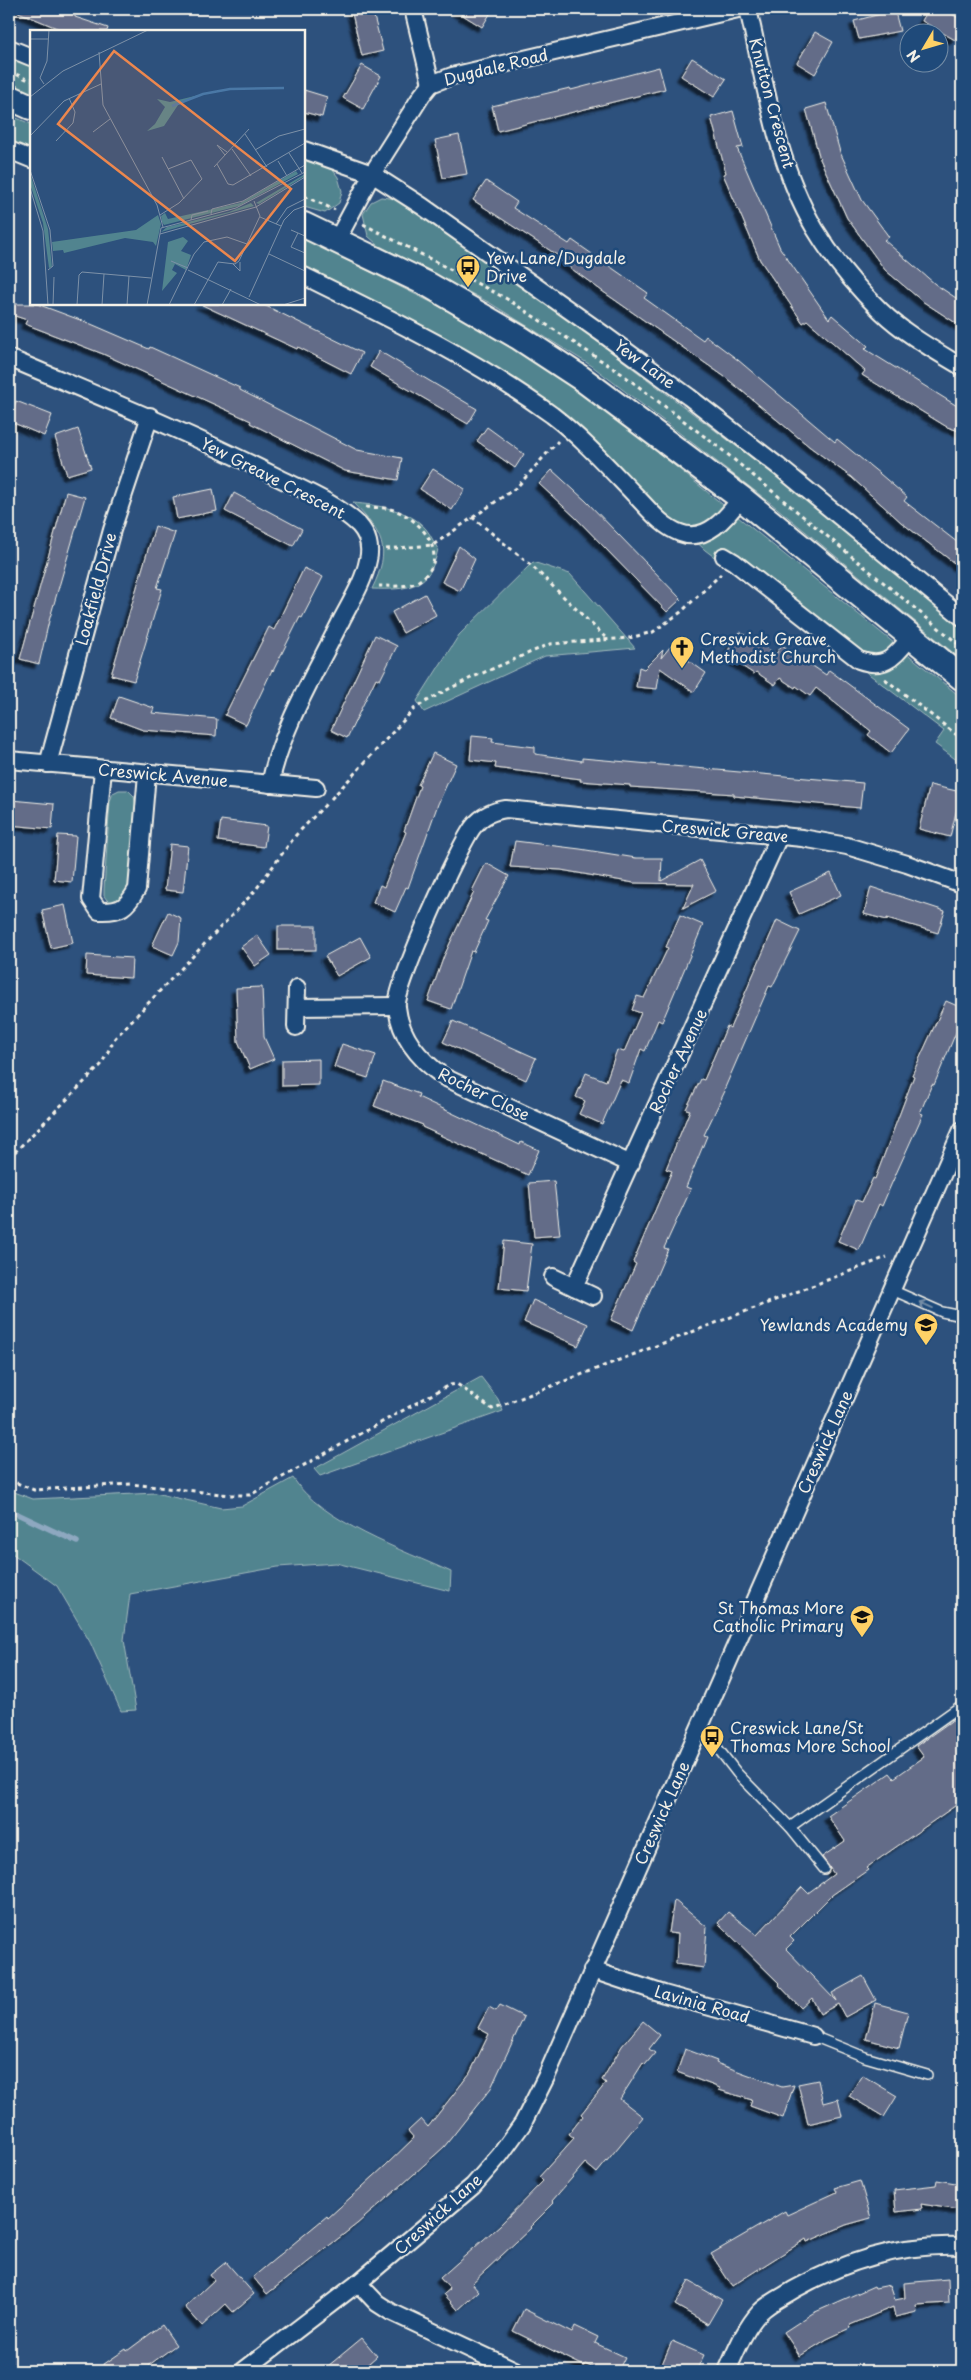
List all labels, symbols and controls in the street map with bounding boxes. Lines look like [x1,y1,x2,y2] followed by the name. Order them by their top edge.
[898,22,948,72] north arrow
[30,30,305,305] inset map
[744,35,802,171] street label: Knutton Crescent
[441,42,550,91] street label: Dugdale Road
[902,45,925,67] text: N
[486,245,626,287] place label: Yew Lane/Dugdale Drive
[455,254,481,288] bus stop icon: Yew Lane/Dugdale Drive
[610,333,681,394] street label: Yew Lane
[197,430,350,524] street label: Yew Greave Crescent
[68,530,122,648] street label: Loakfield Drive
[700,626,836,668] place label: Creswick Greave Methodist Church
[669,635,695,669] church icon: Creswick Greave Methodist Church
[97,756,229,792] street label: Creswick Avenue
[661,813,789,847] street label: Creswick Greave
[642,1004,712,1117] street label: Rocher Avenue
[435,1061,534,1126] street label: Rocher Close
[919,1300,934,1310] one-way arrow
[760,1312,908,1336] place label: Yewlands Academy
[913,1312,939,1346] school or university icon: Yewlands Academy
[791,1386,858,1497] street label: Creswick Lane
[713,1595,844,1637] place label: St Thomas More Catholic Primary
[849,1604,875,1638] school or university icon: St Thomas More Catholic Primary
[730,1715,891,1757] place label: Creswick Lane/St Thomas More School
[699,1724,725,1758] bus stop icon: Creswick Lane/St Thomas More School
[628,1757,695,1868] street label: Creswick Lane
[652,1978,753,2028] street label: Lavinia Road
[388,2167,487,2259] street label: Creswick Lane

